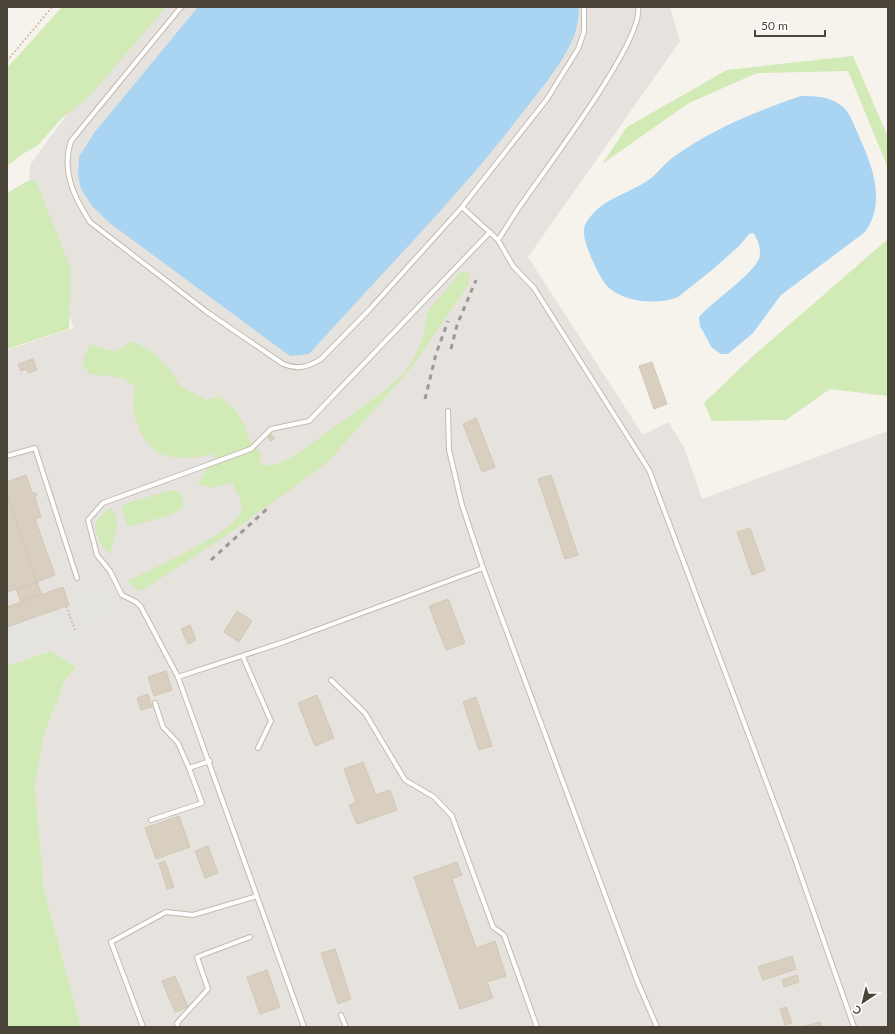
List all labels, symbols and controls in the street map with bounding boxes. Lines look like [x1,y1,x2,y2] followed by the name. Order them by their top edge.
[755,12,825,38] scale bar
[761,18,788,33] text: 50 m
[843,982,883,1022] north arrow
[850,1003,864,1018] text: С

